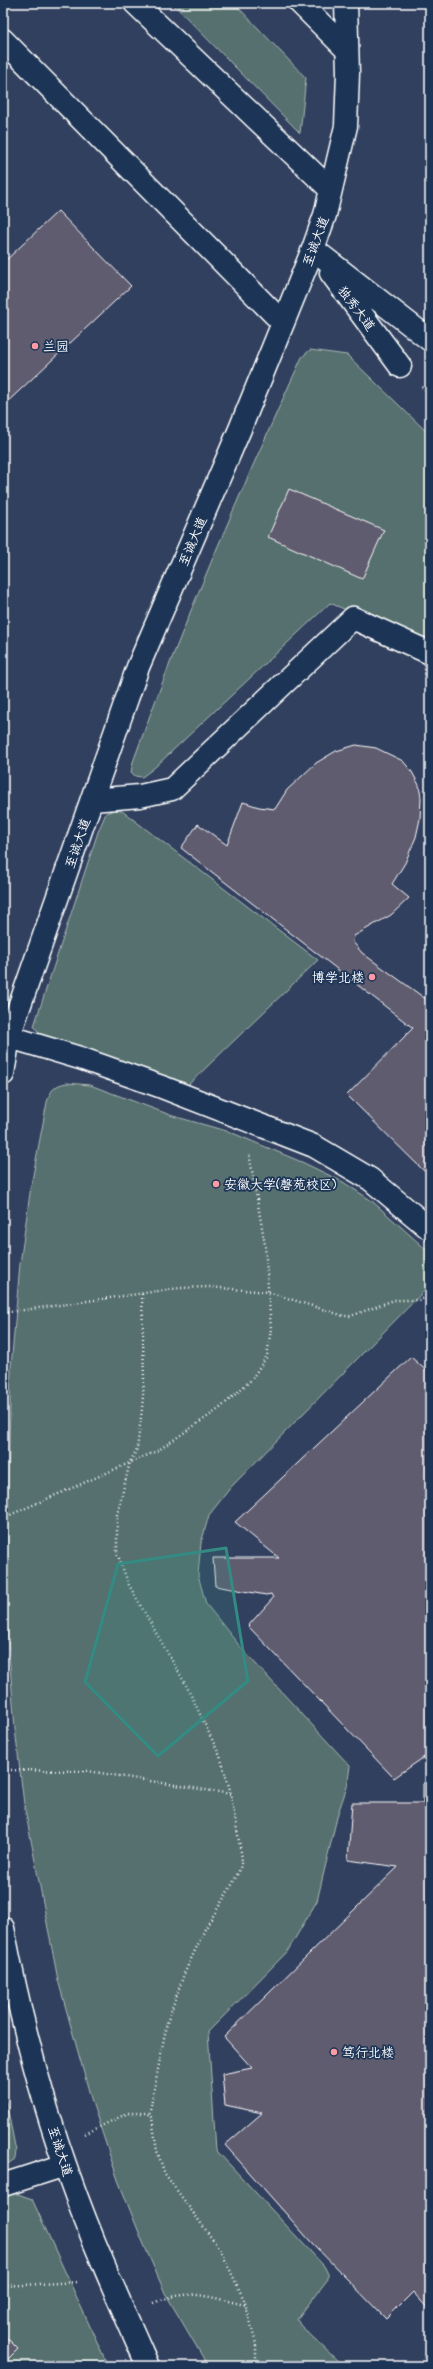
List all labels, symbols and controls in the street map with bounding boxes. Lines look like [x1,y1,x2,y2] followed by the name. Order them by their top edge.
[299,214,333,269] street label: 至诚大道
[333,282,379,335] street label: 独秀大道
[43,338,69,356] place label: 兰园
[30,341,40,351] marker: 兰园
[174,514,211,569] street label: 至诚大道
[61,816,95,871] street label: 至诚大道
[312,969,364,987] place label: 博学北楼
[367,972,377,982] marker: 博学北楼
[224,1176,337,1194] place label: 安徽大学(磬苑校区)
[211,1179,221,1189] marker: 安徽大学(磬苑校区)
[342,2044,394,2062] place label: 笃行北楼
[329,2047,339,2057] marker: 笃行北楼
[43,2124,77,2179] street label: 至诚大道

